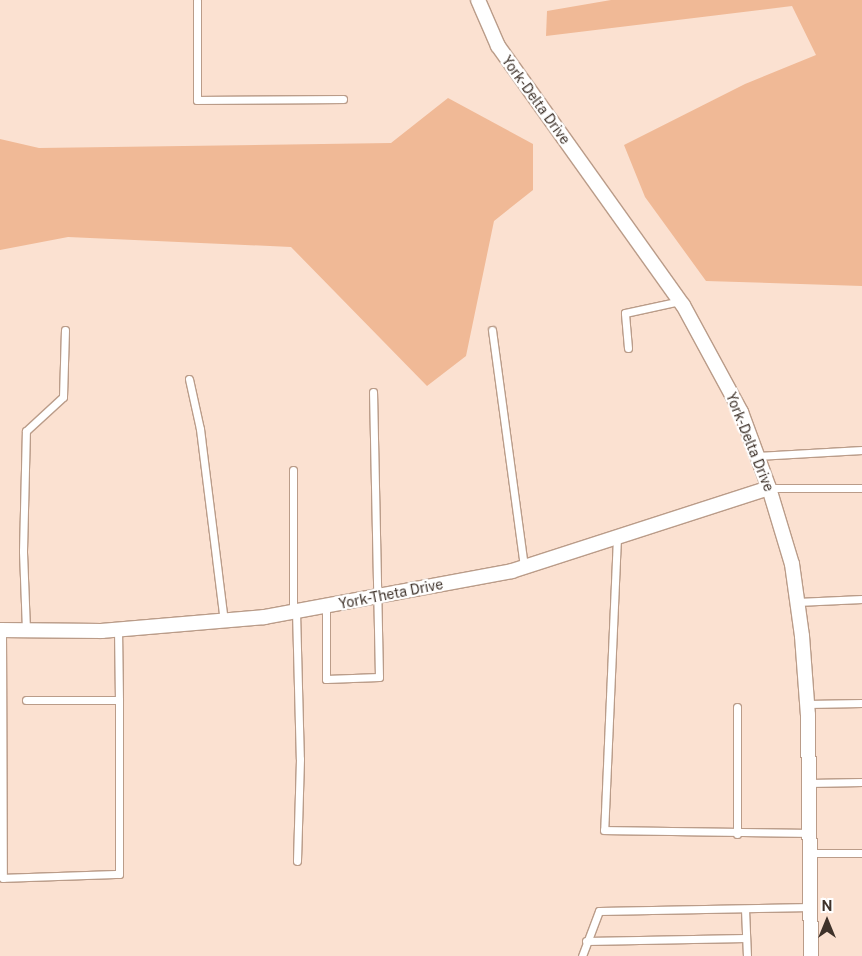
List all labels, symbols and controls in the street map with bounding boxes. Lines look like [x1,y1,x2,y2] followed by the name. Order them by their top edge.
[498,53,574,147] street label: York-Delta Drive
[723,390,777,494] street label: York-Delta Drive
[337,576,445,612] street label: York-Theta Drive
[802,896,852,946] north arrow
[822,898,832,914] text: N

